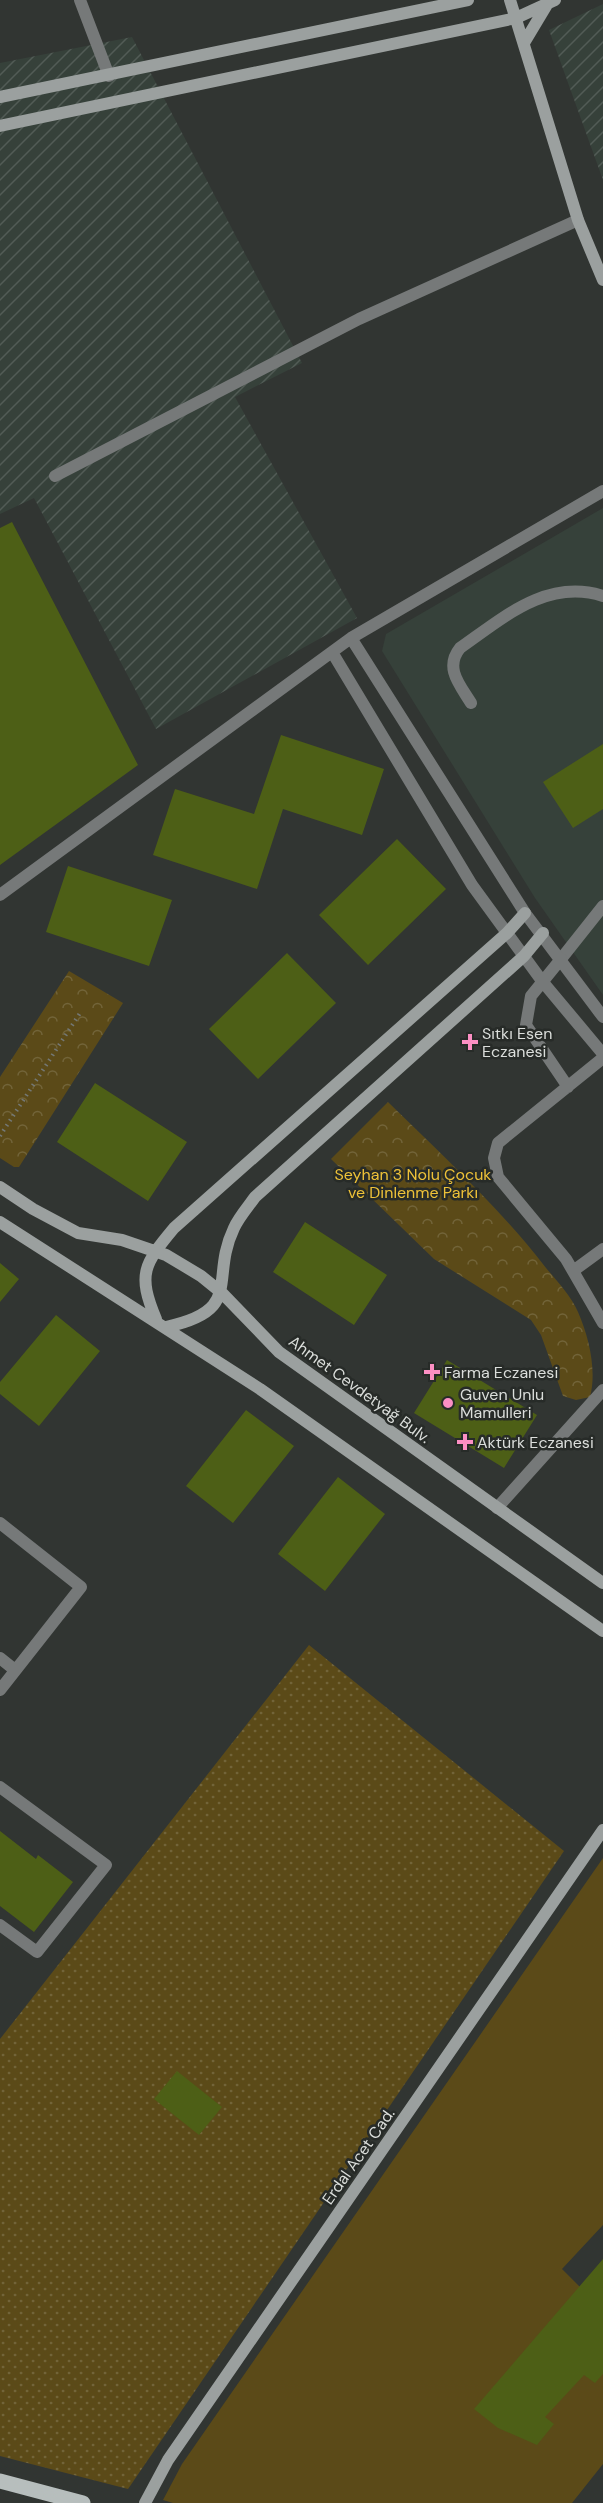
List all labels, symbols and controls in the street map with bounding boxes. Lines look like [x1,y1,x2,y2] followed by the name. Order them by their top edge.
[482,1023,552,1062] place label: Sıtkı Esen Eczanesi
[463,1035,477,1049] marker: Sıtkı Esen Eczanesi
[335,1164,491,1203] park label: Seyhan 3 Nolu Çocuk ve Dinlenme Parkı
[285,1331,435,1448] street label: Ahmet Cevdetyağ Bulv.
[444,1362,558,1383] place label: Farma Eczanesi
[425,1365,439,1379] marker: Farma Eczanesi
[460,1384,544,1423] place label: Guven Unlu Mamulleri
[441,1396,455,1410] marker: Guven Unlu Mamulleri
[477,1432,594,1453] place label: Aktürk Eczanesi
[458,1435,472,1449] marker: Aktürk Eczanesi
[317,2104,399,2209] street label: Erdal Acet Cad.

